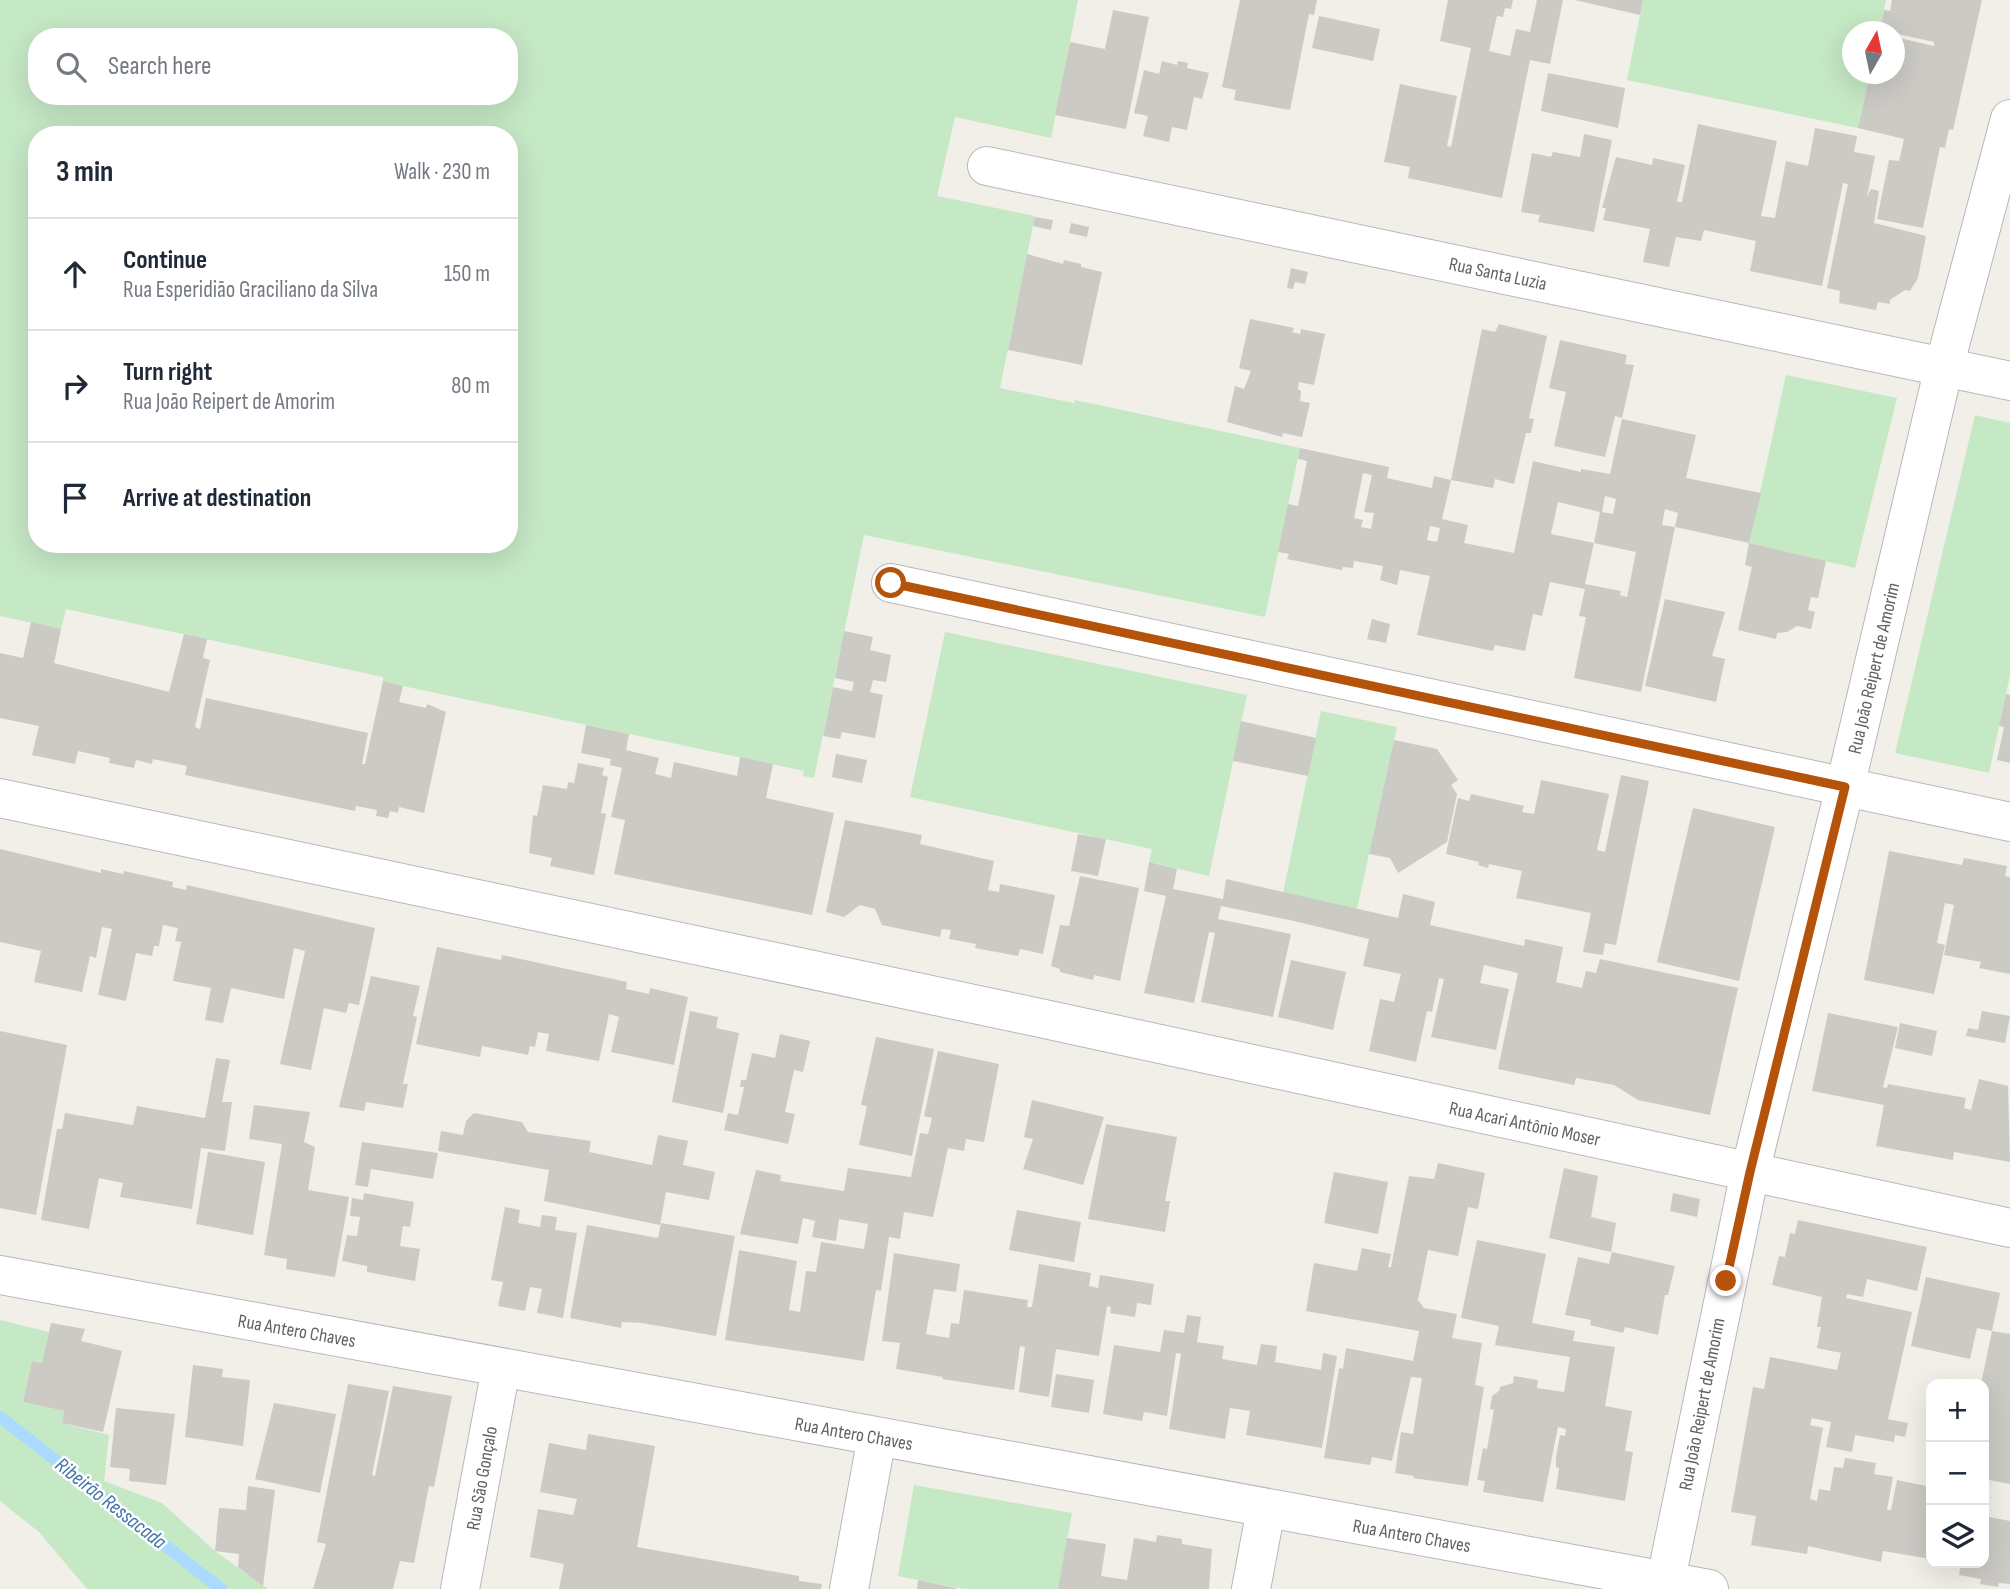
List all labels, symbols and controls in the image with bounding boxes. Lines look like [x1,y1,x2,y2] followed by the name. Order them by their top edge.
[1842,21,1905,84] north arrow
[28,28,518,105] search box
[52,48,90,86] icon: search
[108,51,211,82] text: Search here
[56,154,113,190] text: 3 min
[394,158,490,186] text: Walk · 230 m
[123,245,207,276] text: Continue
[1447,253,1549,296] street label: Rua Santa Luzia
[56,255,94,293] icon: ahead
[444,260,490,288] text: 150 m
[123,276,378,304] text: Rua Esperidião Graciliano da Silva
[123,357,212,388] text: Turn right
[56,367,94,405] icon: right
[451,372,490,400] text: 80 m
[123,388,335,416] text: Rua João Reipert de Amorim
[56,479,94,517] icon: arrive
[123,483,311,514] text: Arrive at destination
[875,567,906,598] route start
[1844,580,1905,756] street label: Rua João Reipert de Amorim
[1447,1097,1603,1152] street label: Rua Acari Antônio Moser
[1710,1265,1741,1296] route end
[236,1310,358,1353] street label: Rua Antero Chaves
[1674,1316,1730,1492] street label: Rua João Reipert de Amorim
[1926,1379,1989,1568] map controls
[1926,1379,1989,1442] button: +
[793,1413,915,1456] street label: Rua Antero Chaves
[462,1425,503,1532] street label: Rua São Gonçalo
[1926,1442,1989,1505] button: −
[50,1452,172,1555] water label: Ribeirão Ressacada
[1926,1505,1989,1568] button: layers
[1351,1515,1473,1558] street label: Rua Antero Chaves

